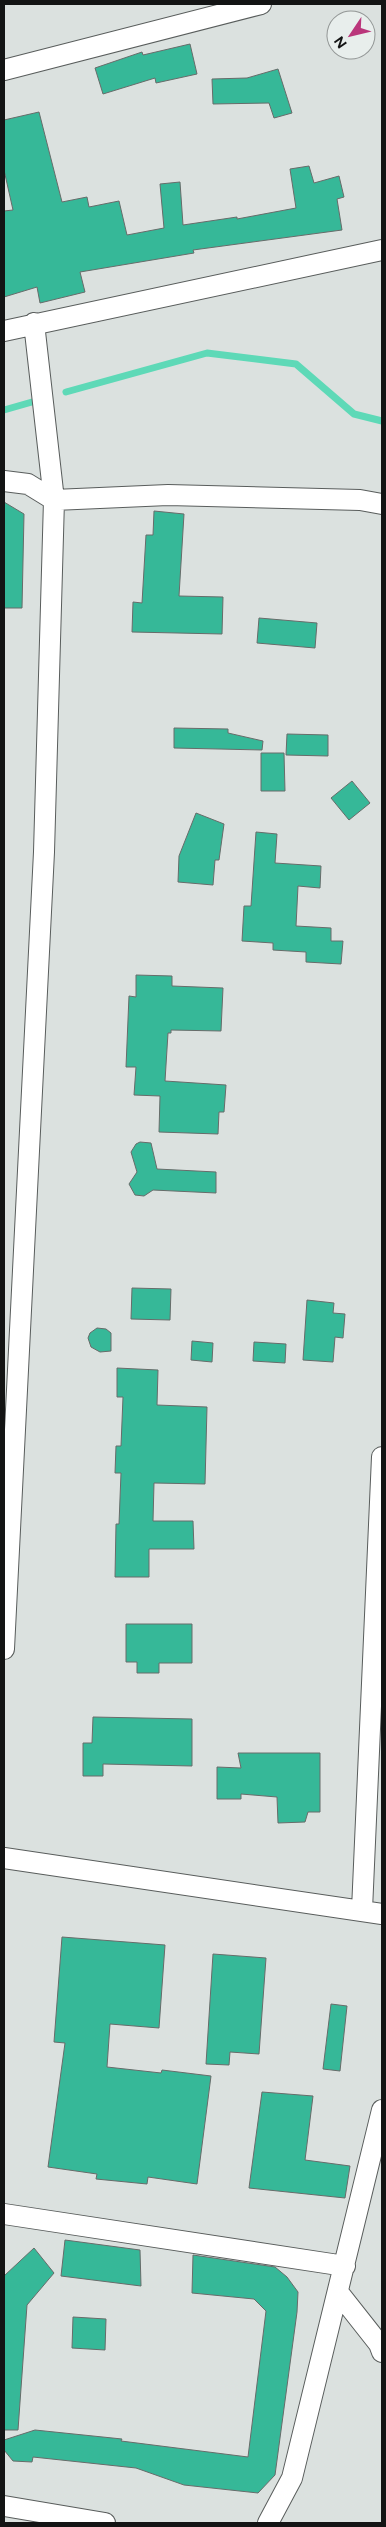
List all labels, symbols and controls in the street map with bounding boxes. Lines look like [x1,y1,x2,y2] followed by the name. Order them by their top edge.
[326,10,376,60] north arrow
[331,33,351,51] text: N

